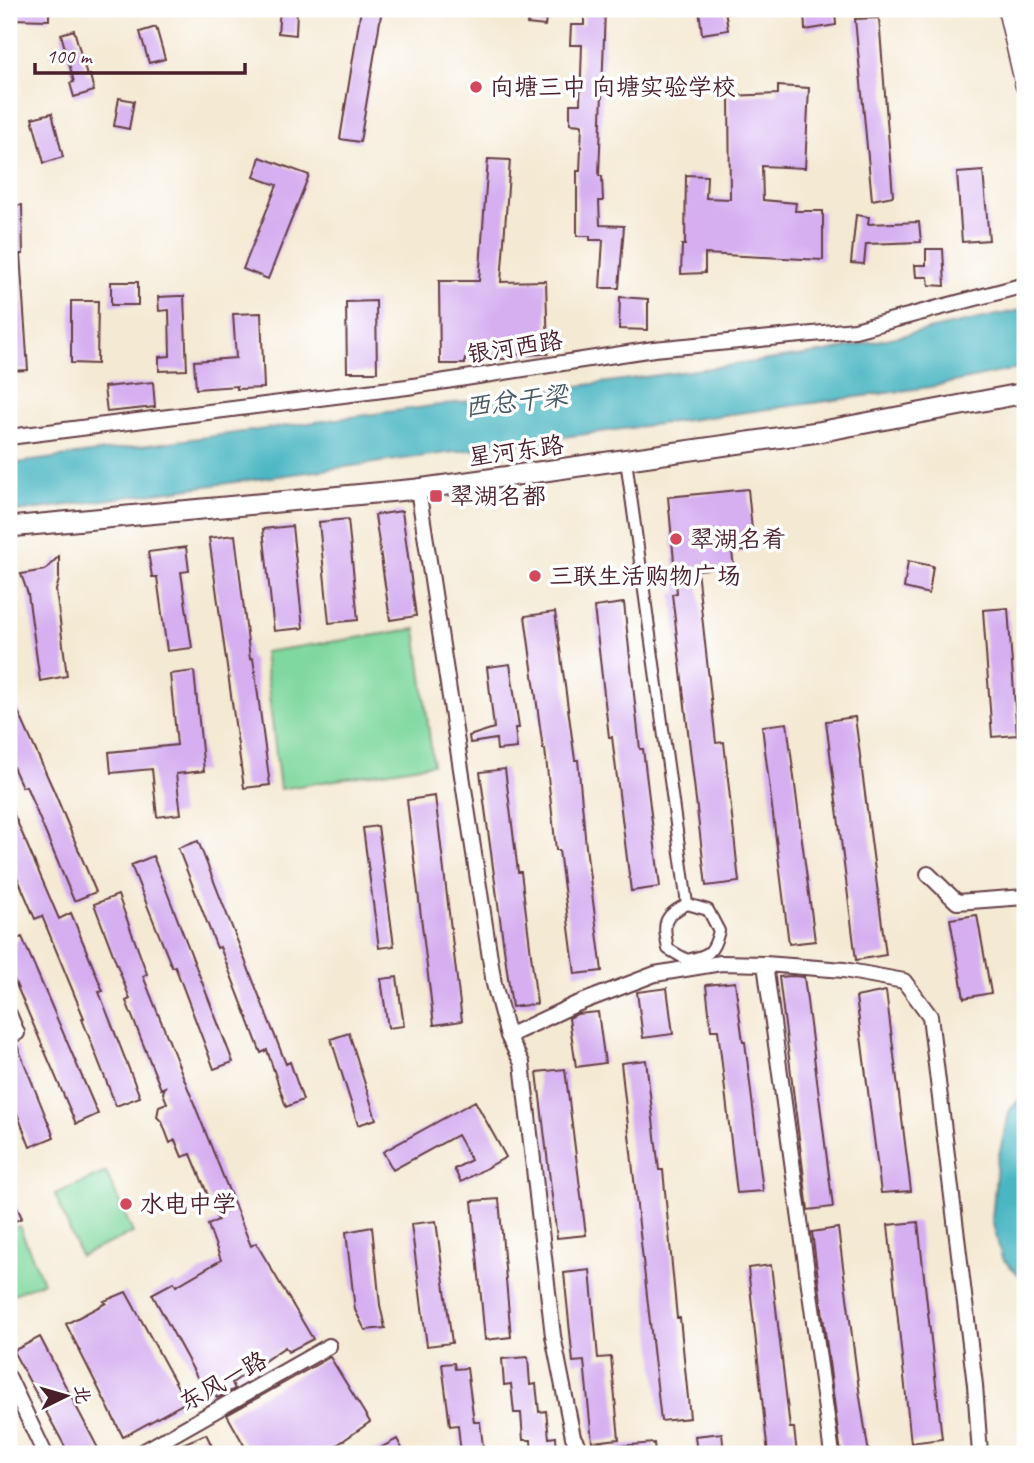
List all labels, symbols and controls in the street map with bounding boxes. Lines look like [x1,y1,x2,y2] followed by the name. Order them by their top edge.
[35,32,245,76] scale bar
[46,43,93,69] text: 100 m
[490,72,736,102] place label: 向塘三中 向塘实验学校
[468,79,484,95] marker: 向塘三中 向塘实验学校
[465,325,565,369] street label: 银河西路
[462,379,572,424] water label: 西总干梁
[466,429,566,473] street label: 星河东路
[450,481,546,511] place label: 翠湖名都
[428,488,444,504] marker: 翠湖名都
[690,524,786,554] place label: 翠湖名肴
[668,531,684,547] marker: 翠湖名肴
[549,561,741,591] place label: 三联生活购物广场
[527,568,543,584] marker: 三联生活购物广场
[140,1189,236,1219] place label: 水电中学
[118,1196,134,1212] marker: 水电中学
[174,1345,272,1417] street label: 东风一路
[32,1362,102,1432] north arrow
[69,1384,95,1405] text: 北

